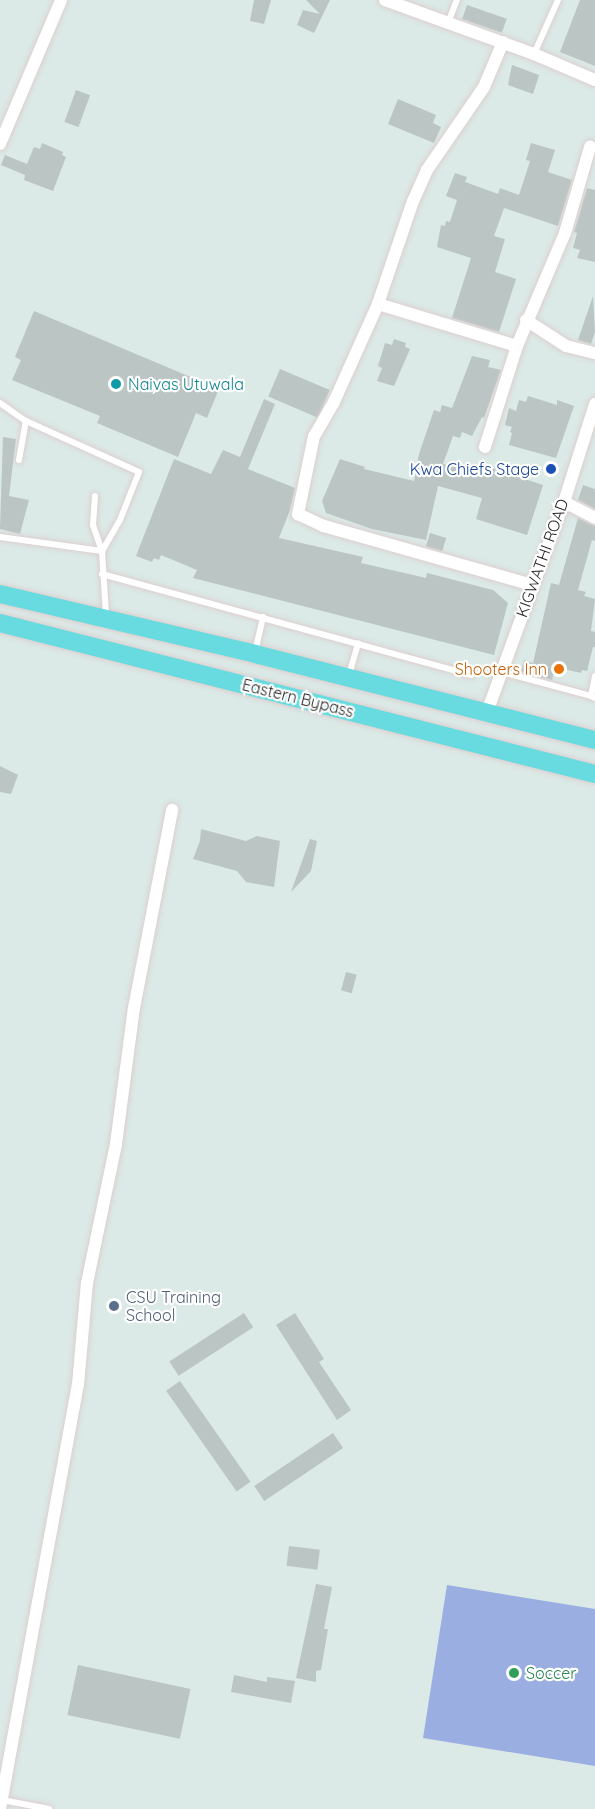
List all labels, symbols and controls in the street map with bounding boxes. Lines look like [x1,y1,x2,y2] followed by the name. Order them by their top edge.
[128,374,244,394] place label: Naivas Utuwala
[109,377,123,391] marker: Naivas Utuwala
[410,459,539,479] place label: Kwa Chiefs Stage
[544,462,558,476] marker: Kwa Chiefs Stage
[512,496,572,620] street label: KIGWATHI ROAD
[455,659,547,679] place label: Shooters Inn
[552,662,566,676] marker: Shooters Inn
[240,675,356,721] street label: Eastern Bypass
[126,1287,221,1325] place label: CSU Training School
[107,1299,121,1313] marker: CSU Training School
[526,1663,576,1683] place label: Soccer
[507,1666,521,1680] marker: Soccer

